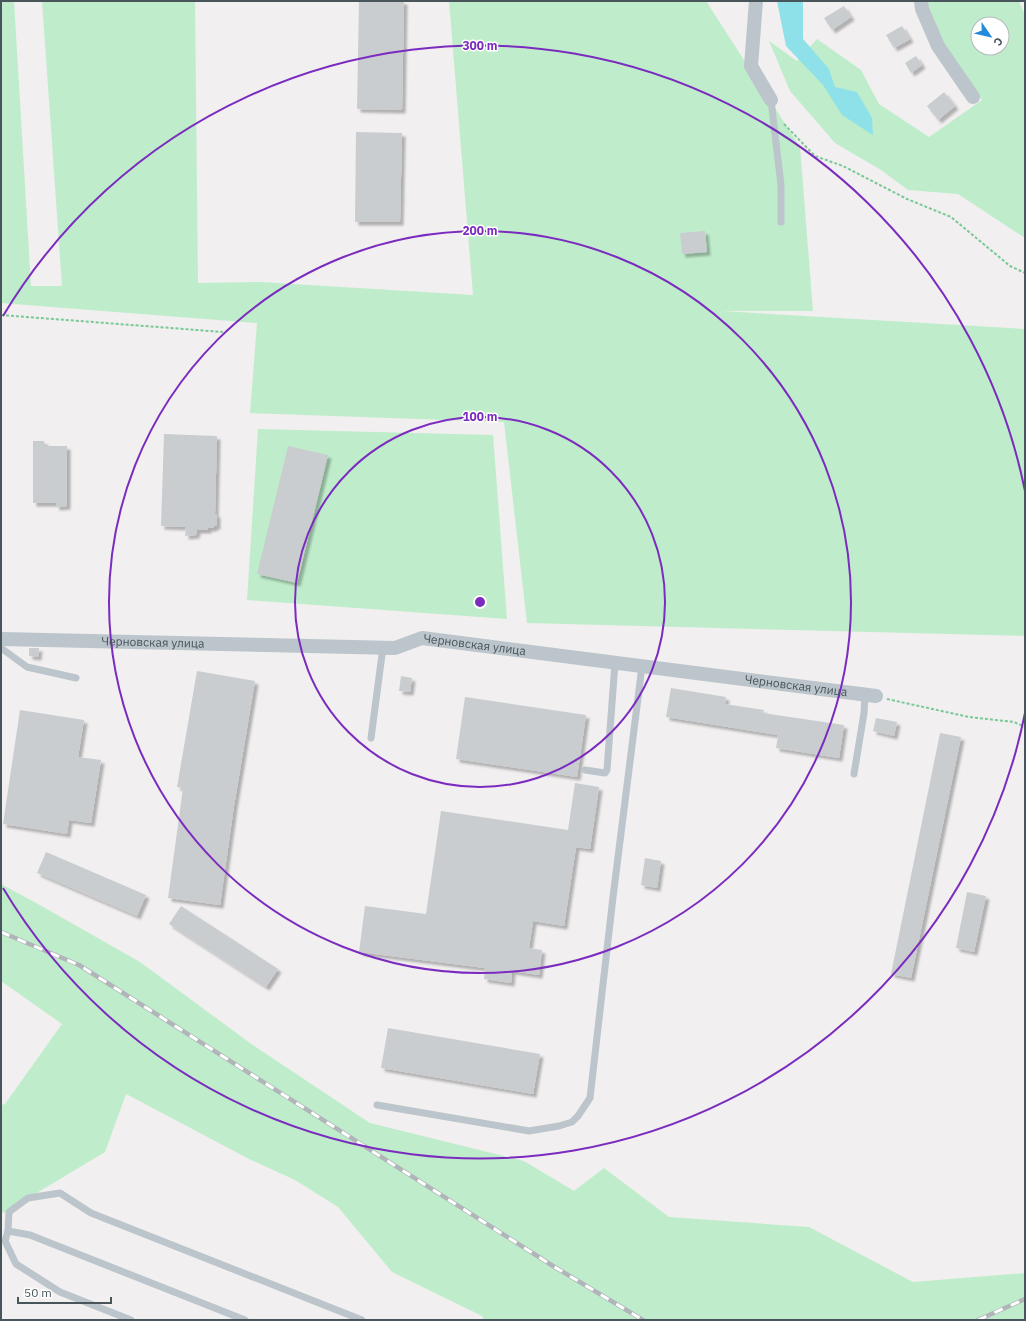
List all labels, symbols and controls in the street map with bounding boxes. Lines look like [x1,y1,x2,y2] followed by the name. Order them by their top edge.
[970,16,1010,56] north arrow
[990,35,1006,48] text: С
[462,38,498,53] text: 300 m
[462,223,498,238] text: 200 m
[462,409,498,424] text: 100 m
[473,595,487,609] centre of rings
[423,630,527,658] street label: Черновская улица
[101,633,205,651] street label: Черновская улица
[744,671,849,699] street label: Черновская улица
[18,1279,111,1305] scale bar
[24,1285,52,1300] text: 50 m

